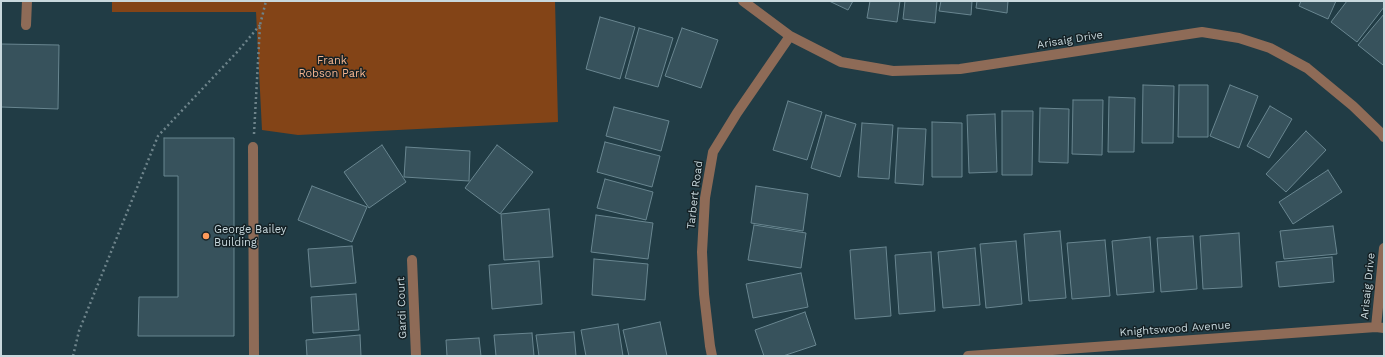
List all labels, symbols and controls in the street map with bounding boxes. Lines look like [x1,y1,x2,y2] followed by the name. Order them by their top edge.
[1036,28,1104,52] street label: Arisaig Drive
[298,54,366,80] park label: Frank Robson Park
[684,160,706,230] street label: Tarbert Road
[214,223,287,249] place label: George Bailey Building
[201,231,211,241] marker: George Bailey Building
[1358,252,1378,320] street label: Arisaig Drive
[394,277,410,339] street label: Gardi Court
[1119,319,1231,339] street label: Knightswood Avenue

